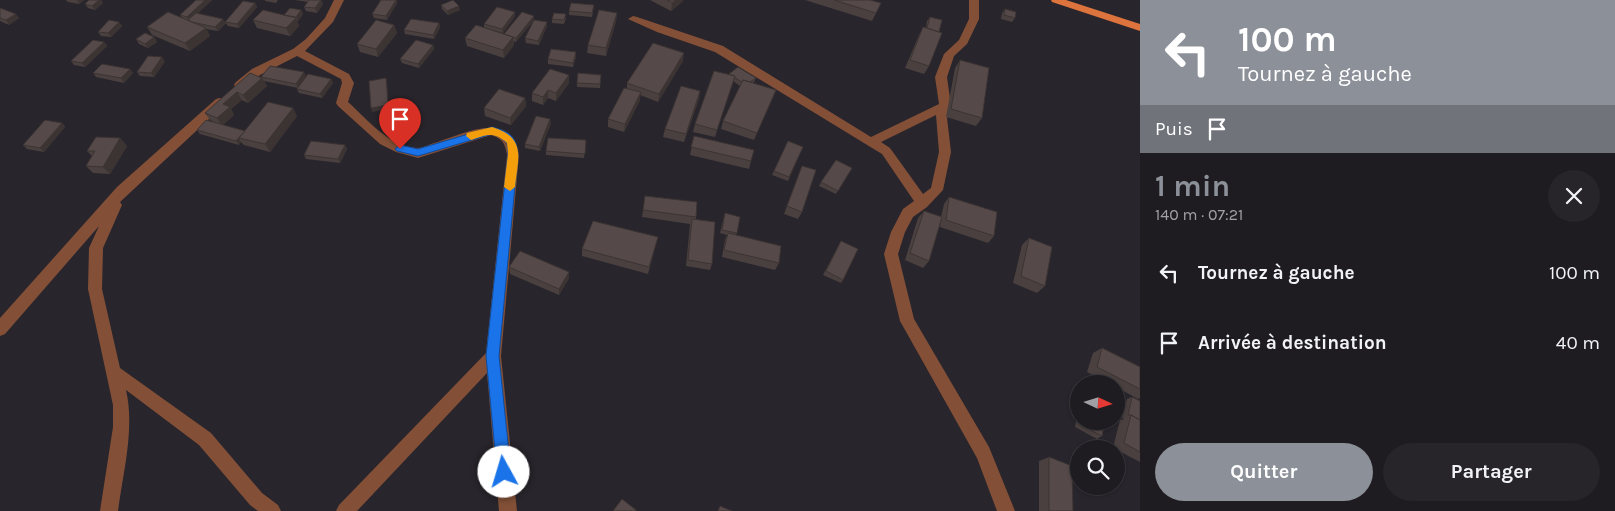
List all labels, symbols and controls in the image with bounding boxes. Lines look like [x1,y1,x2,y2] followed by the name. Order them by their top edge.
[1238,19,1337,60] text: 100 m
[1155,20,1220,85] icon: left
[1238,61,1412,87] text: Tournez à gauche
[379,98,421,149] pin
[386,105,414,133] icon: arrive
[1203,115,1231,143] icon: arrive
[1155,118,1193,140] text: Puis
[1155,168,1230,204] text: 1 min
[1548,170,1600,222] button: close
[1155,205,1243,224] text: 140 m · 07:21
[1155,259,1183,287] icon: left
[1198,262,1355,284] text: Tournez à gauche
[1549,262,1600,284] text: 100 m
[1155,329,1183,357] icon: arrive
[1198,332,1387,354] text: Arrivée à destination
[1556,332,1600,354] text: 40 m
[1070,375,1125,430] north arrow
[1070,375,1125,495] map controls
[1070,440,1125,495] button: search
[1155,443,1373,501] button: Quitter
[1383,443,1600,501] button: Partager
[477,445,529,497] position arrow

